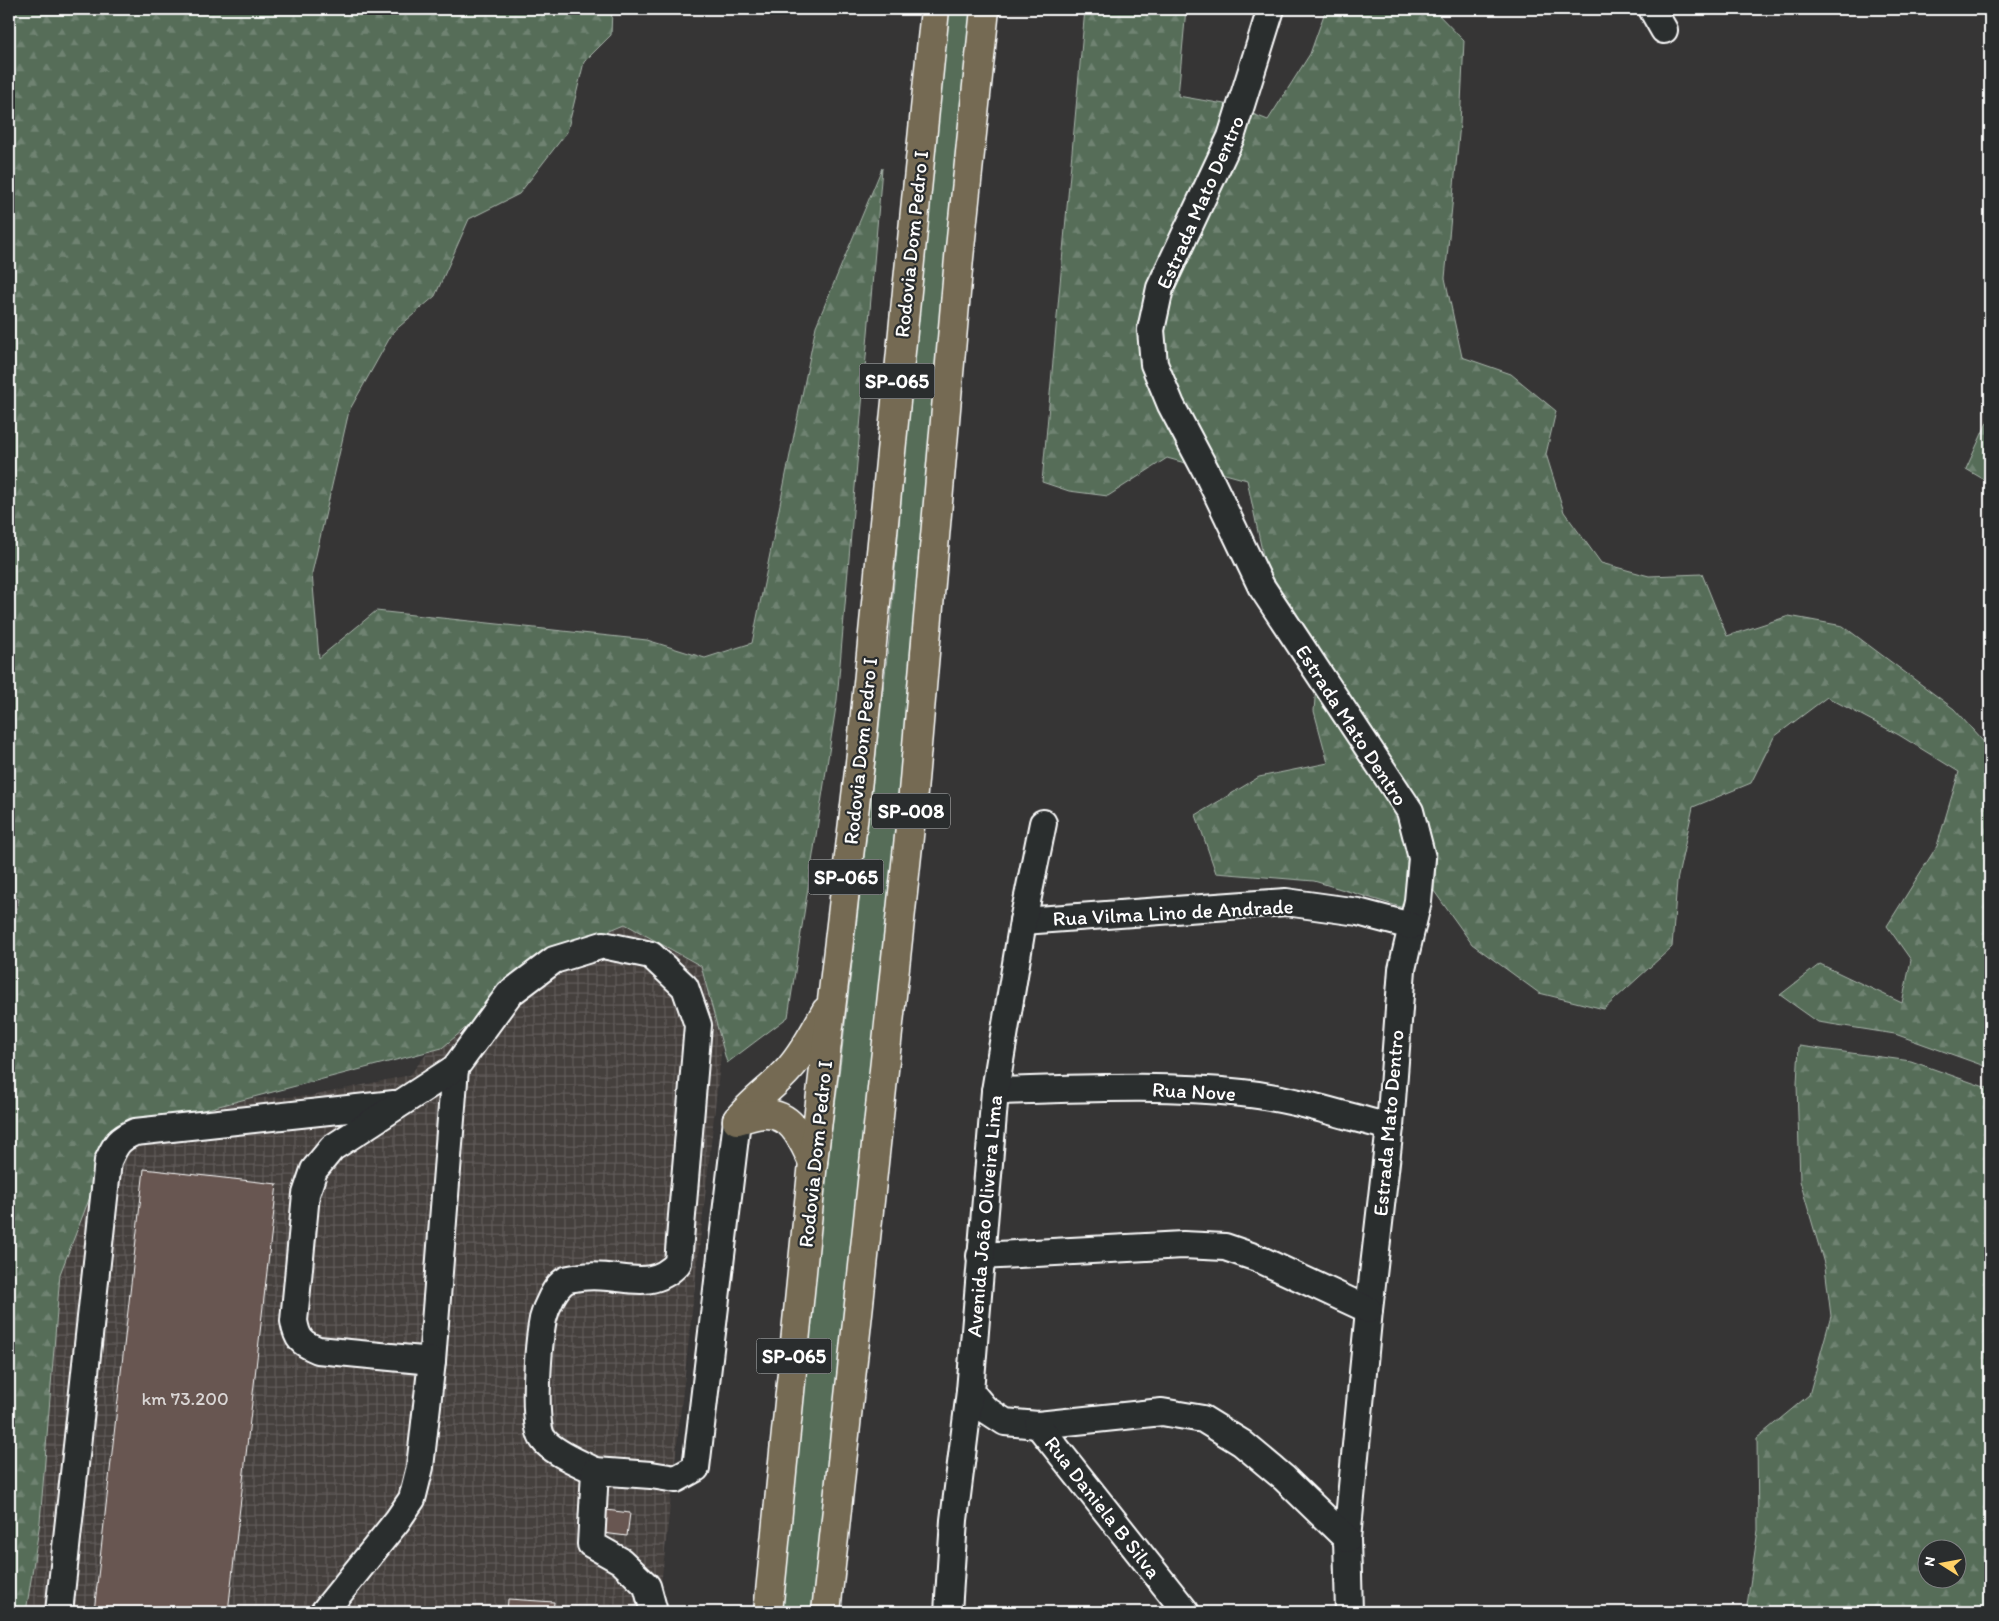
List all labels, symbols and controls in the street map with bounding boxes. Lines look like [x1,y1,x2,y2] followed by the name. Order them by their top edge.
[1151,111,1249,293] street label: Estrada Mato Dentro
[889,149,933,339] street label: Rodovia Dom Pedro I
[860,364,934,398] road number: SP-065
[1291,640,1413,810] street label: Estrada Mato Dentro
[838,656,882,846] street label: Rodovia Dom Pedro I
[872,794,950,828] road number: SP-008
[808,860,884,894] road number: SP-065
[1052,893,1294,931] street label: Rua Vilma Lino de Andrade
[1367,1029,1409,1217] street label: Estrada Mato Dentro
[793,1059,837,1249] street label: Rodovia Dom Pedro I
[1151,1076,1237,1106] street label: Rua Nove
[961,1094,1007,1338] street label: Avenida João Oliveira Lima
[756,1338,832,1374] road number: SP-065
[141,1387,229,1410] house number: km 73.200
[1040,1431,1166,1583] street label: Rua Daniela B Silva
[1916,1538,1966,1588] north arrow
[1920,1555,1939,1568] text: N

